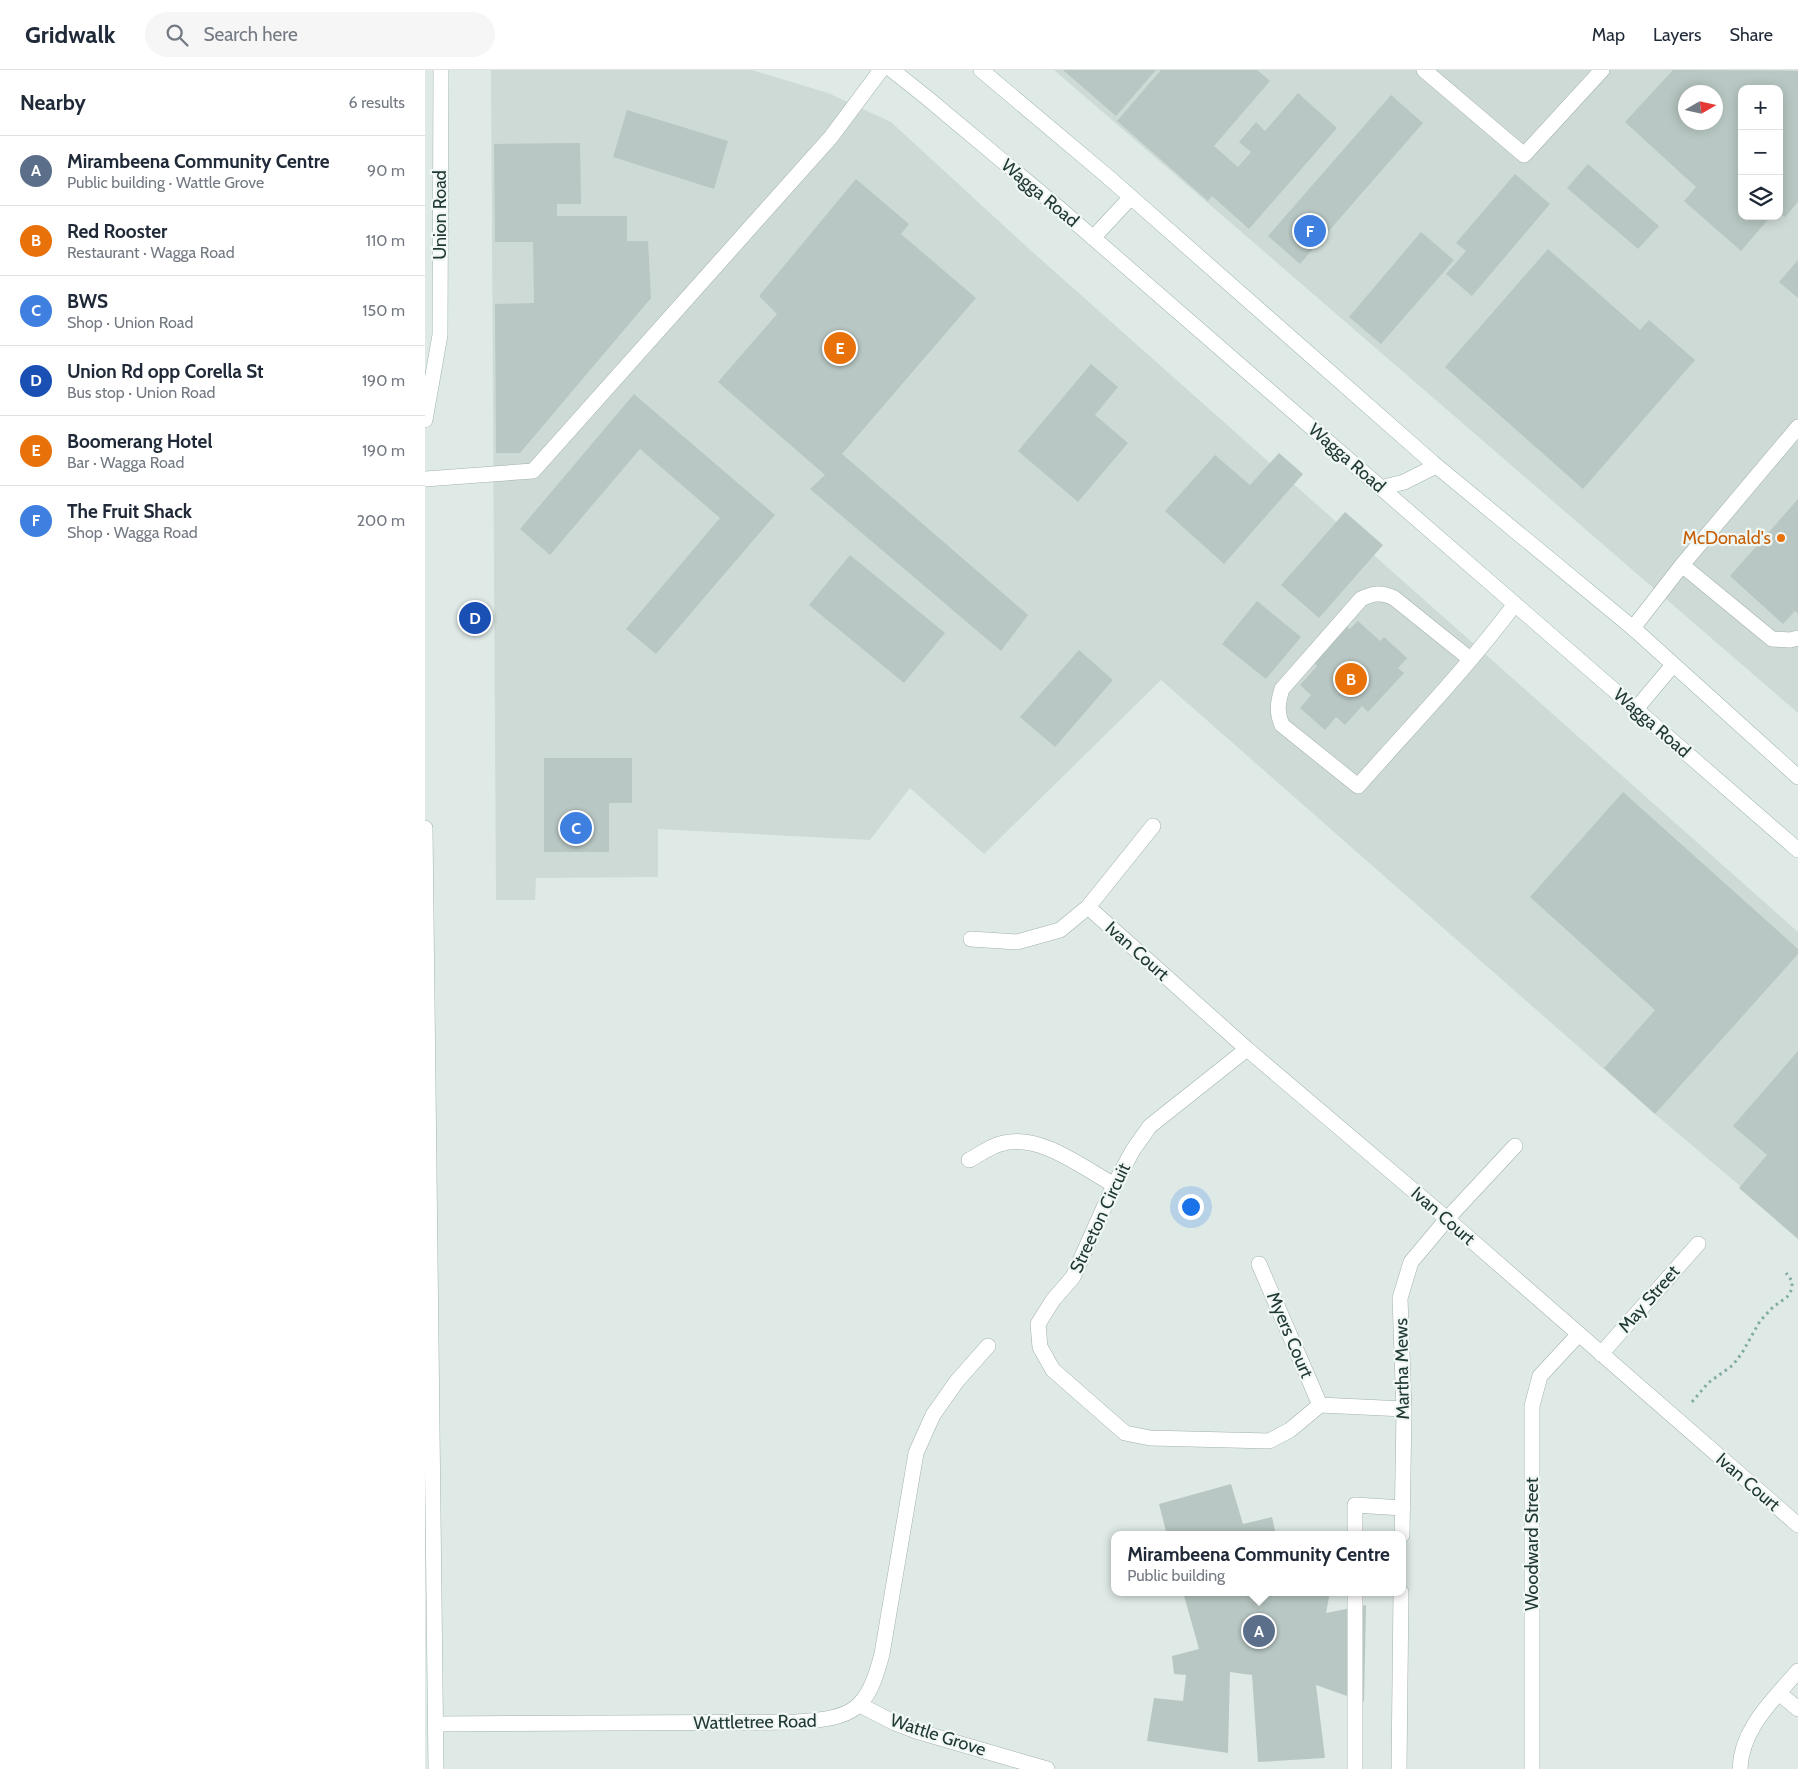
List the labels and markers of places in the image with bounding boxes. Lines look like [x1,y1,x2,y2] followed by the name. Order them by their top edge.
[1294,212,1326,250] pin: F
[824,329,856,367] pin: E
[1683,527,1771,549] place label: McDonald's
[1775,532,1787,544] marker: McDonald's
[459,599,491,637] pin: D
[1335,660,1367,698] pin: B
[560,809,592,847] pin: C
[1243,1612,1275,1650] pin: A

